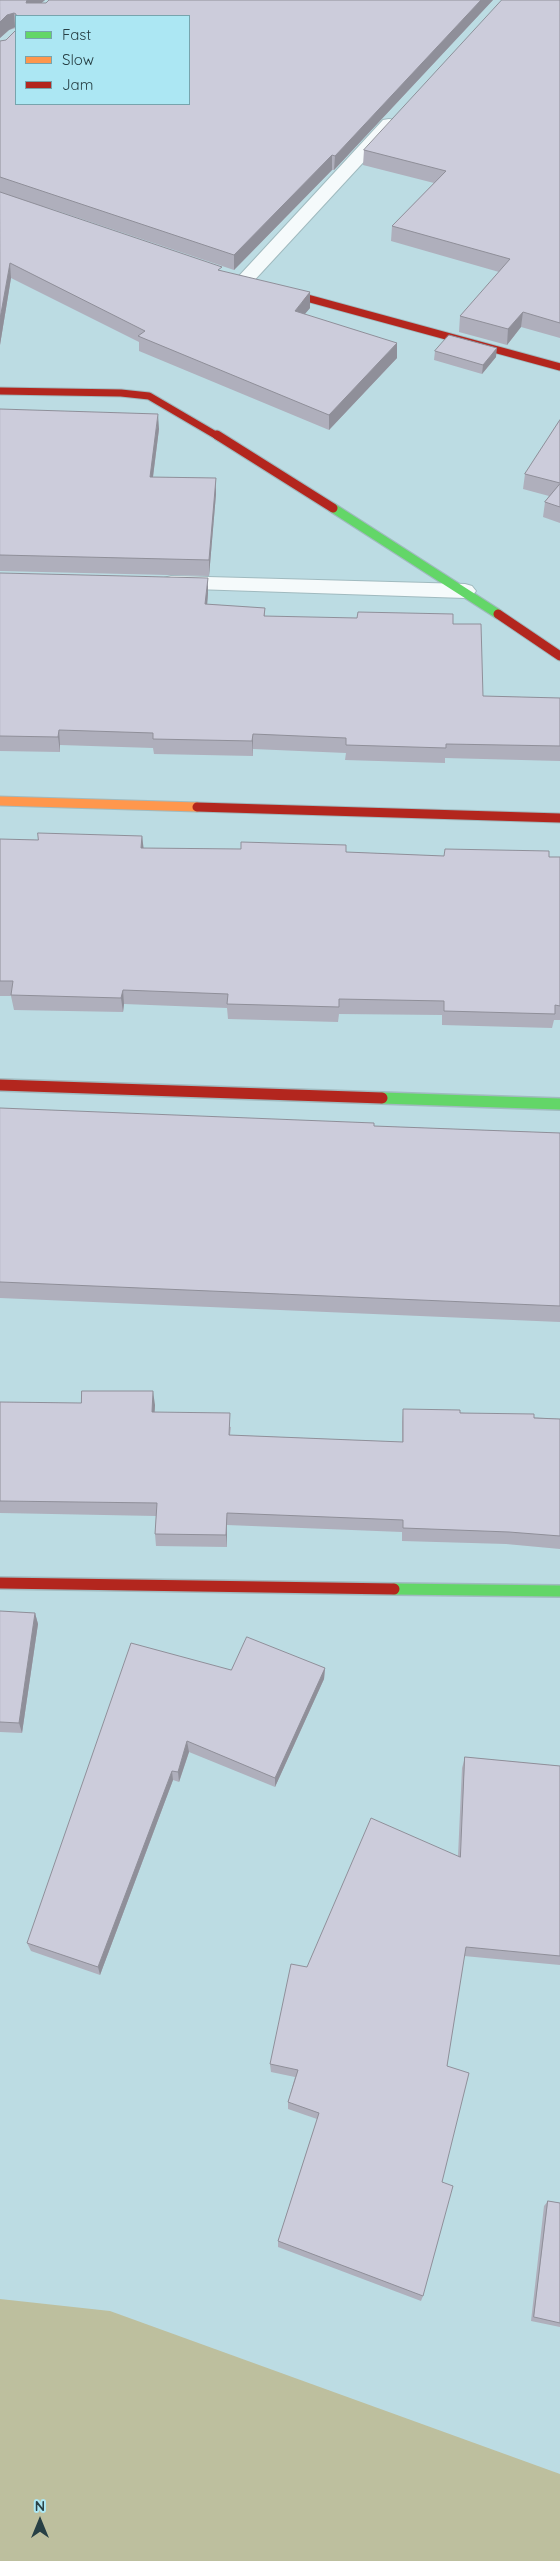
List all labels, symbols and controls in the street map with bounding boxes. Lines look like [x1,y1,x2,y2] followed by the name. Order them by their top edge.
[15,15,190,105] legend
[62,25,91,44] text: Fast
[62,50,94,69] text: Slow
[62,75,93,94] text: Jam
[15,2496,65,2546] north arrow
[35,2497,45,2515] text: N

